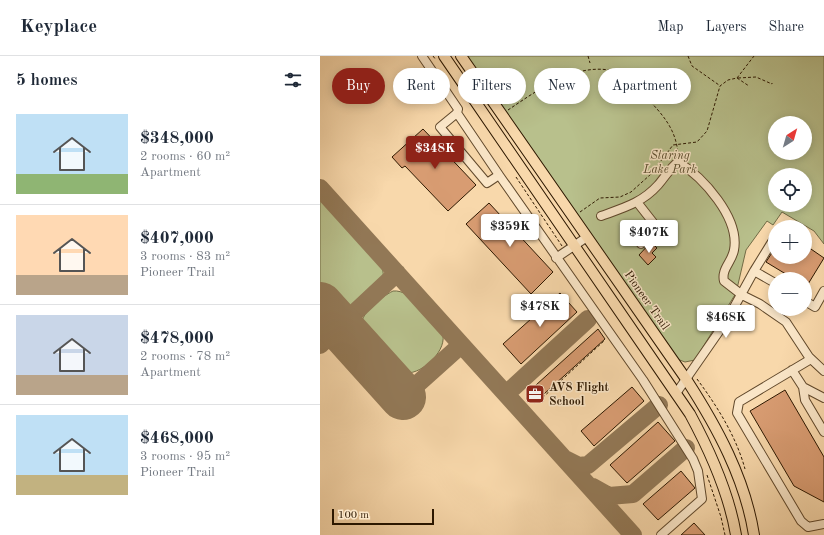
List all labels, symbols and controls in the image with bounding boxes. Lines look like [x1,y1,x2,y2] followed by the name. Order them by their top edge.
[20,18,97,37] text: Keyplace
[658,20,684,34] text: Map
[706,20,747,34] text: Layers
[769,20,804,34] text: Share
[332,68,385,104] chip: Buy
[393,68,450,104] chip: Rent
[458,68,526,104] chip: Filters
[534,68,590,104] chip: New
[598,68,691,104] chip: Apartment
[282,69,304,91] icon: filters
[16,72,78,89] text: 5 homes
[768,116,812,160] north arrow
[768,116,812,316] map controls
[48,130,96,178] icon: home
[140,130,214,147] text: $348,000
[407,136,463,170] pin: $348K
[415,142,455,155] text: $348K
[140,150,230,163] text: 2 rooms · 60 m²
[642,150,697,176] park label: Staring Lake Park
[140,166,201,179] text: Apartment
[768,168,812,212] button: locate
[482,214,538,248] pin: $359K
[490,220,530,233] text: $359K
[621,220,677,254] pin: $407K
[768,220,812,264] button: +
[629,226,669,239] text: $407K
[140,230,214,247] text: $407,000
[48,231,96,279] icon: home
[140,250,230,263] text: 3 rooms · 83 m²
[140,266,215,279] text: Pioneer Trail
[621,269,671,332] street label: Pioneer Trail
[768,272,812,316] button: −
[512,294,568,328] pin: $478K
[520,300,560,313] text: $478K
[698,305,754,339] pin: $468K
[706,311,746,324] text: $468K
[140,330,214,347] text: $478,000
[48,331,96,379] icon: home
[140,350,230,363] text: 2 rooms · 78 m²
[140,366,201,379] text: Apartment
[549,382,610,408] place label: AV8 Flight School
[524,383,546,405] office icon: AV8 Flight School
[140,430,214,447] text: $468,000
[48,431,96,479] icon: home
[140,450,230,463] text: 3 rooms · 95 m²
[140,466,215,479] text: Pioneer Trail
[332,507,434,526] scale bar
[338,510,369,521] text: 100 m

